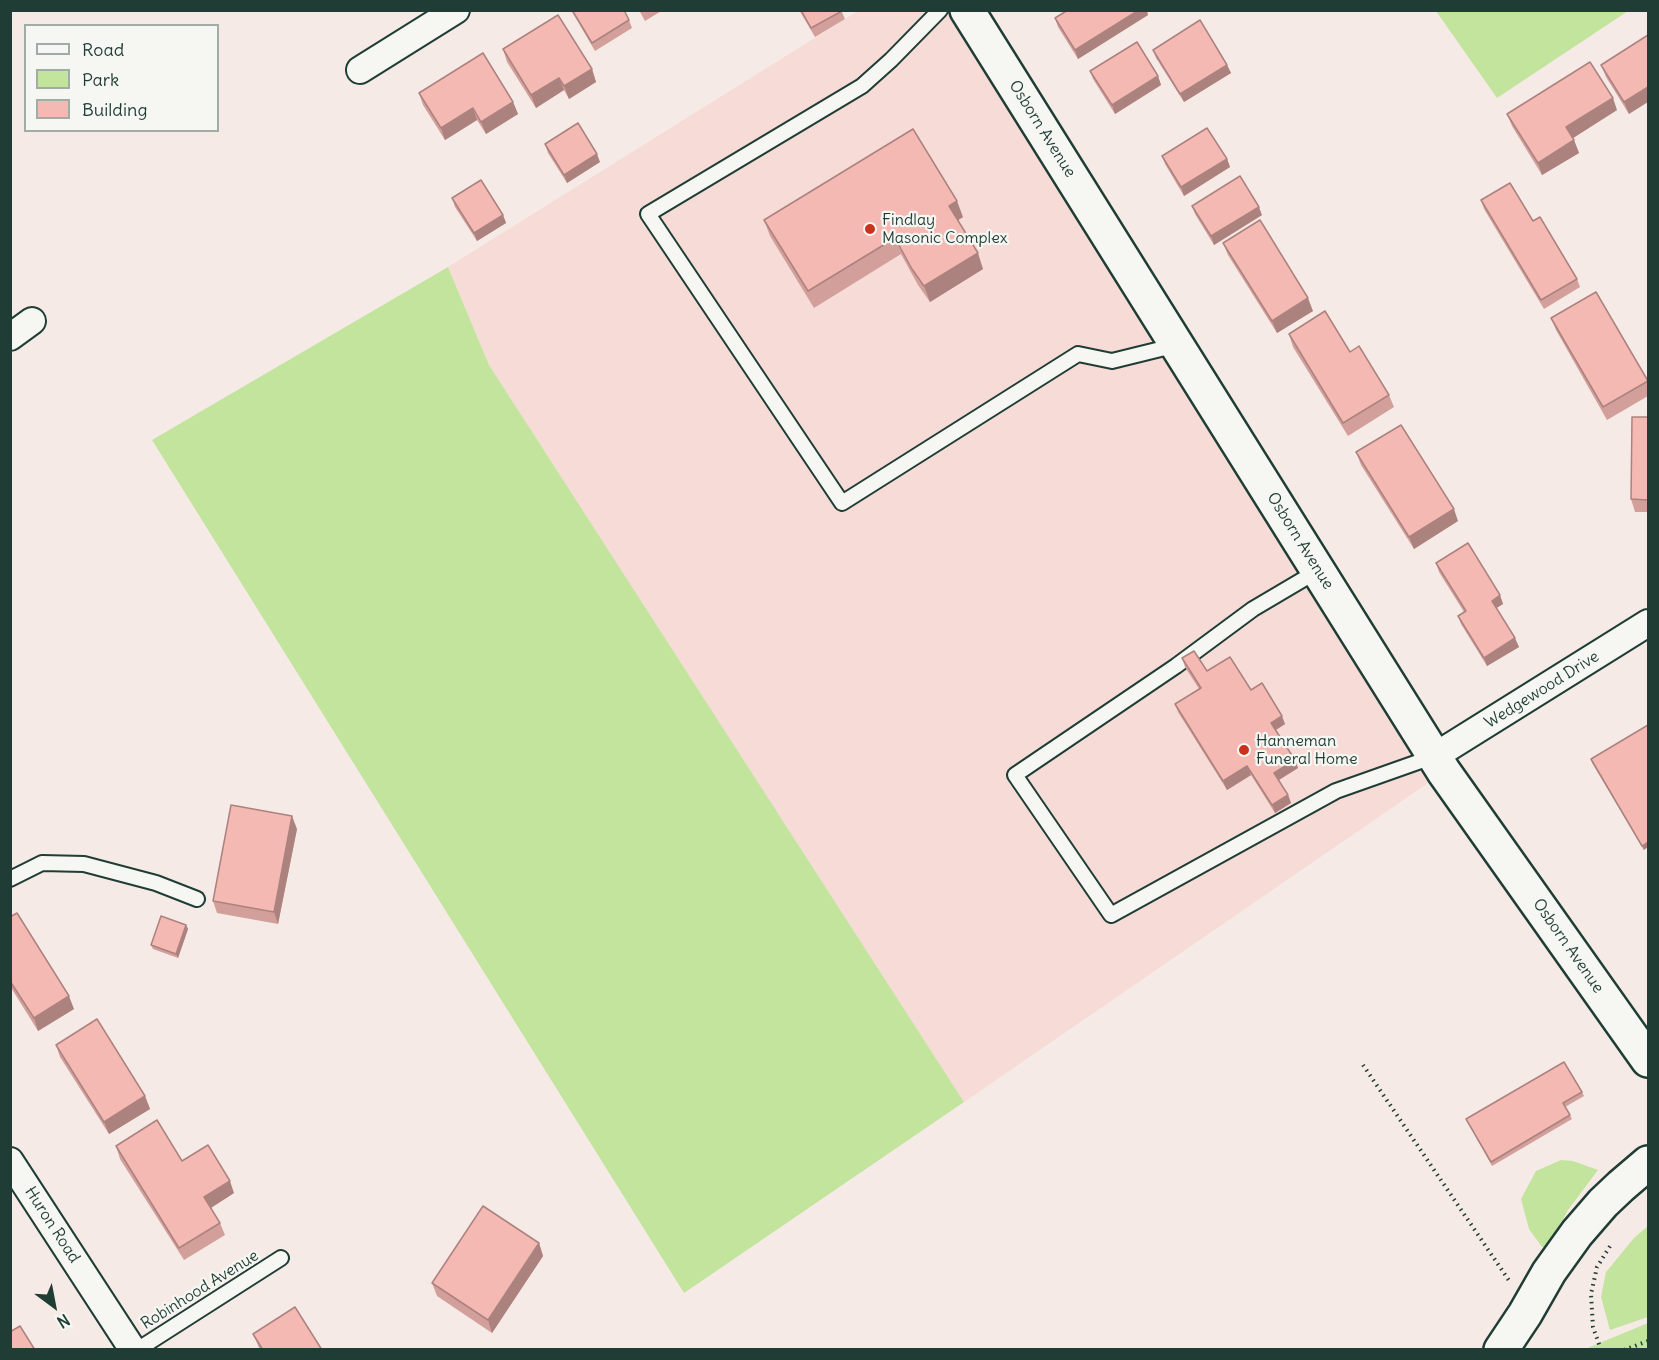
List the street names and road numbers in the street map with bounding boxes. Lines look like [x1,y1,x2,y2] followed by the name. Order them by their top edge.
[1005,77,1079,181] street label: Osborn Avenue
[1263,489,1337,593] street label: Osborn Avenue
[1481,647,1603,733] street label: Wedgewood Drive
[1528,895,1608,997] street label: Osborn Avenue
[20,1183,84,1267] street label: Huron Road
[138,1246,262,1334] street label: Robinhood Avenue

